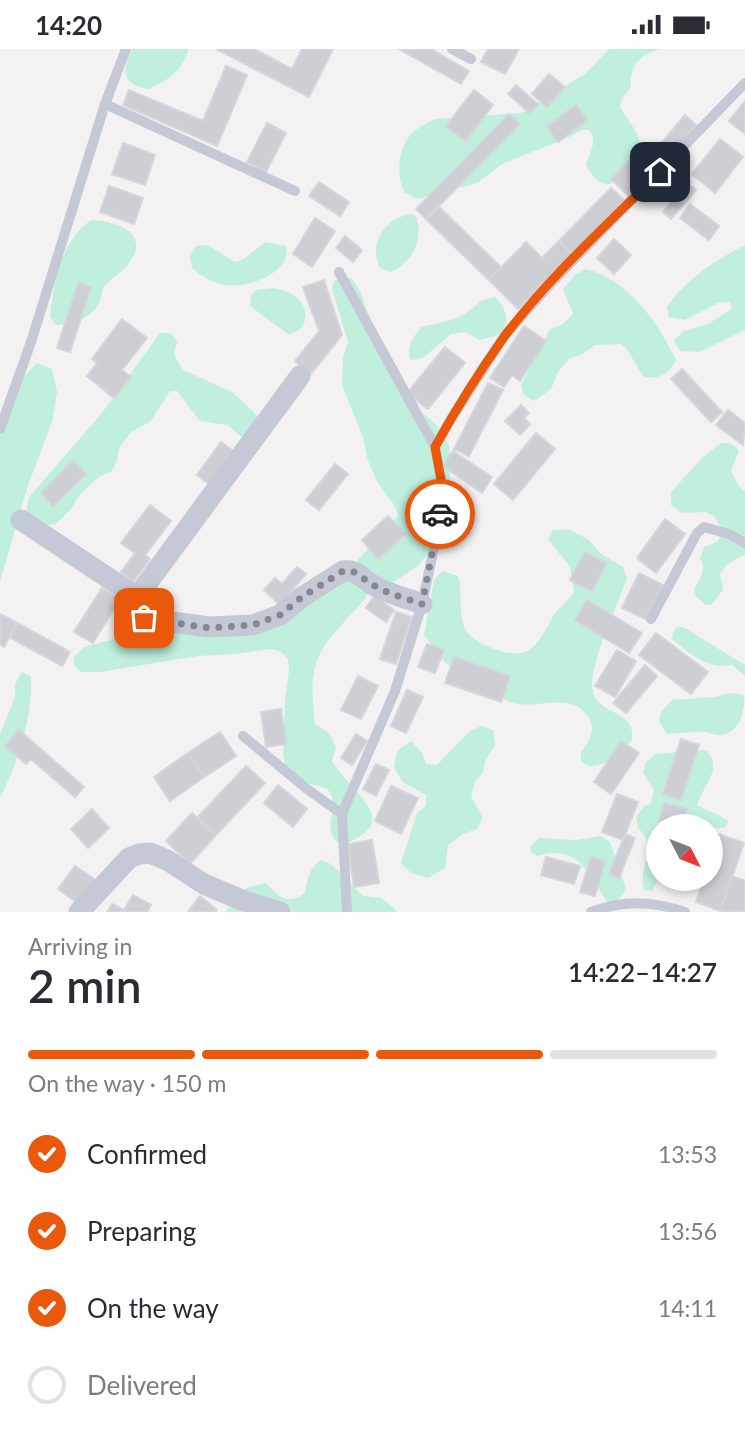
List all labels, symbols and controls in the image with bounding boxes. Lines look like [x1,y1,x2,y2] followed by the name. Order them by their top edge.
[35,9,102,41] text: 14:20
[630,142,690,202] pin
[641,153,679,191] icon: home
[405,479,475,549] courier
[421,495,459,533] icon: car
[114,588,174,648] pin
[125,599,163,637] icon: bag
[646,814,723,891] north arrow
[646,814,723,891] map controls
[28,932,132,960] text: Arriving in
[568,956,717,988] text: 14:22–14:27
[28,958,142,1013] text: 2 min
[28,1069,227,1097] text: On the way · 150 m
[28,1135,66,1173] icon: check
[87,1138,207,1170] text: Confirmed
[658,1140,717,1168] text: 13:53
[28,1212,66,1250] icon: check
[87,1215,196,1247] text: Preparing
[658,1217,717,1245] text: 13:56
[28,1289,66,1327] icon: check
[87,1292,219,1324] text: On the way
[658,1294,717,1322] text: 14:11
[87,1369,197,1401] text: Delivered

